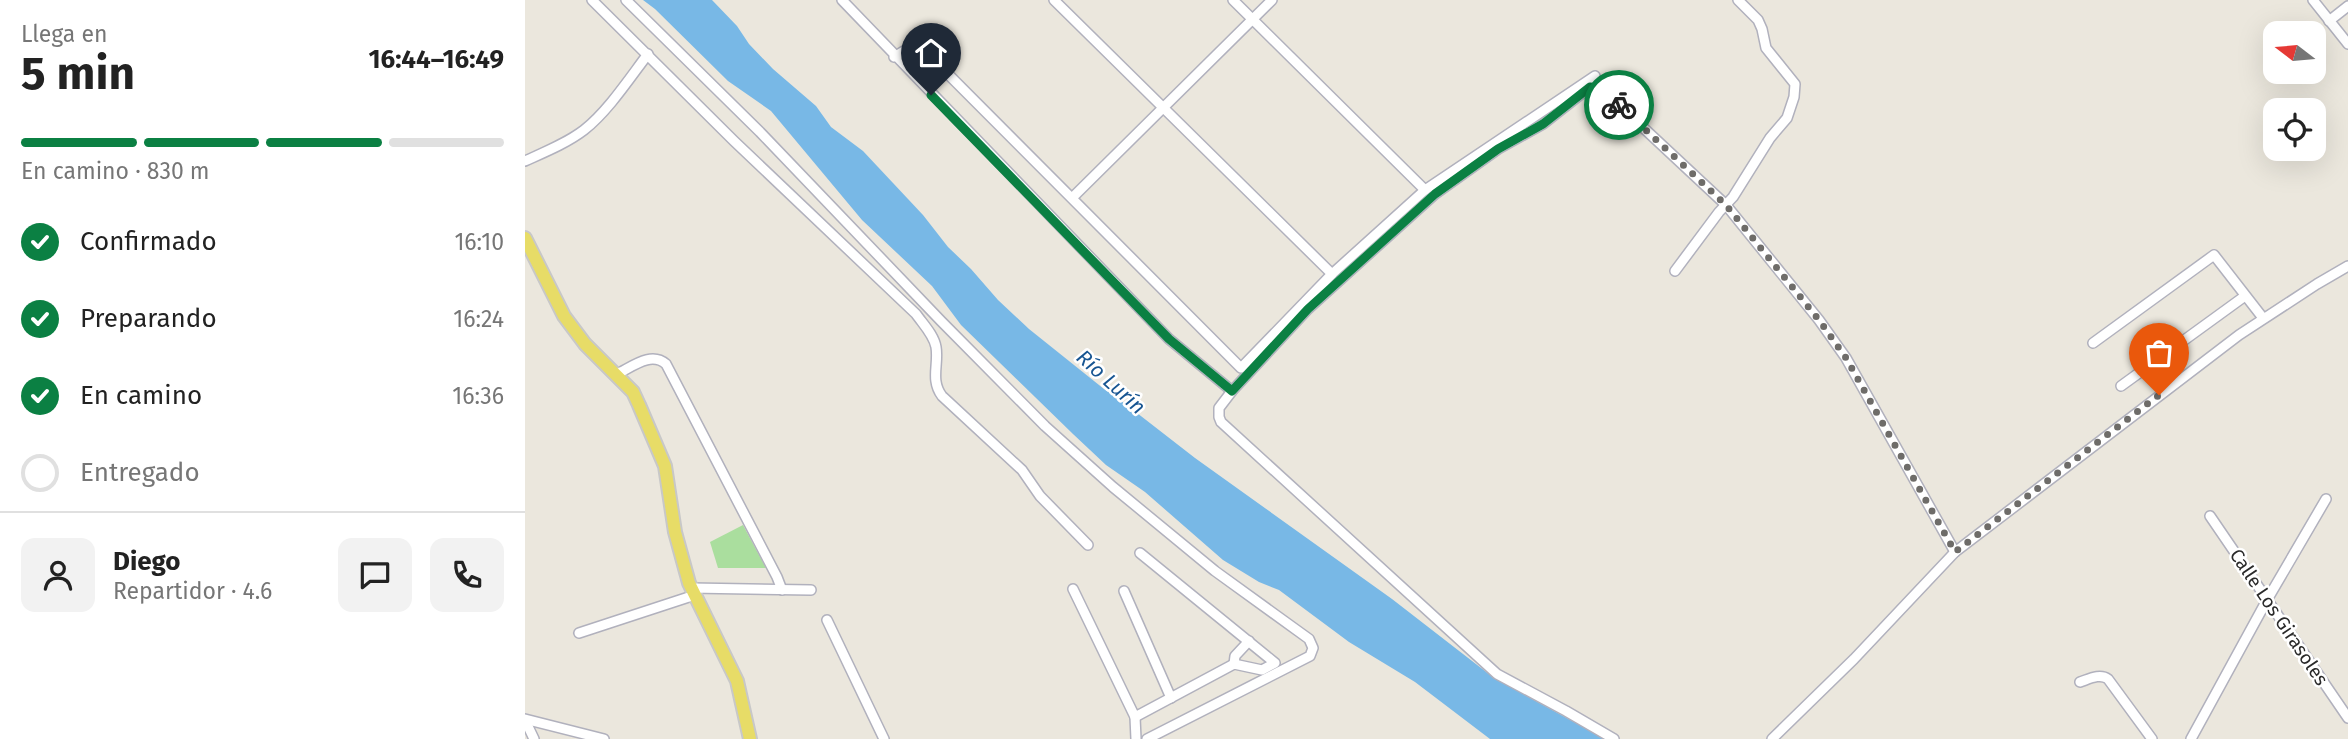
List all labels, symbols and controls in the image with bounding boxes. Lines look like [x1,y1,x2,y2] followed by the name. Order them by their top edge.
[21,20,107,48] text: Llega en
[2263,21,2326,84] north arrow
[2263,21,2326,161] map controls
[901,23,961,95] pin
[912,34,950,72] icon: home
[369,44,504,75] text: 16:44–16:49
[21,46,135,101] text: 5 min
[1584,70,1654,140] courier
[1600,86,1638,124] icon: bike
[2263,98,2326,161] button: locate
[21,157,210,185] text: En camino · 830 m
[21,223,59,261] icon: check
[80,226,217,257] text: Confirmado
[454,228,504,256] text: 16:10
[21,300,59,338] icon: check
[80,303,217,334] text: Preparando
[453,305,504,333] text: 16:24
[2129,323,2189,395] pin
[2140,334,2178,372] icon: bag
[1071,344,1151,420] water label: Río Lurín
[21,377,59,415] icon: check
[80,380,202,411] text: En camino
[452,382,504,410] text: 16:36
[80,457,200,488] text: Entregado
[21,538,95,612] button: person
[338,538,412,612] button: chat
[430,538,504,612] button: phone
[2225,544,2333,690] street label: Calle Los Girasoles
[113,546,181,577] text: Diego
[113,577,272,605] text: Repartidor · 4.6

